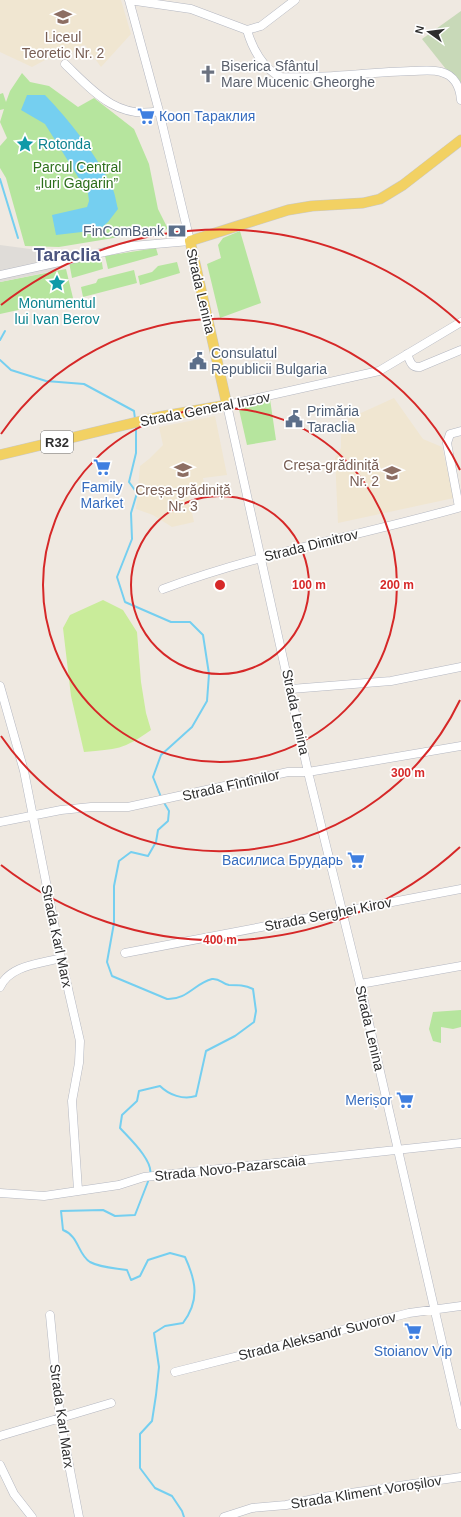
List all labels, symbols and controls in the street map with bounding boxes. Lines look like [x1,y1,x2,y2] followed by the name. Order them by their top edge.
[53,7,73,27] school or university icon: Liceul Teoretic Nr. 2
[409,12,449,52] north arrow
[413,24,426,35] text: N
[22,29,104,61] place label: Liceul Teoretic Nr. 2
[221,58,375,90] place label: Biserica Sfântul Mare Mucenic Gheorghe
[198,64,218,84] church icon: Biserica Sfântul Mare Mucenic Gheorghe
[136,106,156,126] supermarket icon: Кооп Тараклия
[159,108,255,124] place label: Кооп Тараклия
[15,134,35,154] place icon: Rotonda
[38,136,91,152] place label: Rotonda
[33,159,121,191] park label: Parcul Central „Iuri Gagarin”
[167,221,187,241] bank icon: FinComBank
[83,223,165,239] place label: FinComBank
[34,245,101,265] district label: Taraclia
[183,247,219,335] street label: Strada Lenina
[47,273,67,293] place icon: Monumentul lui Ivan Berov
[15,295,99,327] place label: Monumentul lui Ivan Berov
[211,345,327,377] place label: Consulatul Republicii Bulgaria
[188,351,208,371] public building icon: Consulatul Republicii Bulgaria
[139,389,271,429] street label: Strada General Inzov
[307,403,359,435] place label: Primăria Taraclia
[284,409,304,429] public building icon: Primăria Taraclia
[41,431,73,453] road number: R32
[92,457,112,477] supermarket icon: Family Market
[283,457,379,489] place label: Creșa-grădiniță Nr. 2
[173,460,193,480] school or university icon: Creșa-grădiniță Nr. 3
[382,463,402,483] school or university icon: Creșa-grădiniță Nr. 2
[81,479,123,511] place label: Family Market
[135,482,231,514] place label: Creșa-grădiniță Nr. 3
[262,526,360,564] street label: Strada Dimitrov
[213,578,227,592] centre of rings
[292,578,326,592] text: 100 m
[380,578,414,592] text: 200 m
[279,668,313,757] street label: Strada Lenina
[181,766,282,804] street label: Strada Fîntînilor
[391,766,425,780] text: 300 m
[346,850,366,870] supermarket icon: Василиса Брударь
[222,852,343,868] place label: Василиса Брударь
[38,883,76,989] street label: Strada Karl Marx
[263,894,393,934] street label: Strada Serghei Kirov
[203,933,237,947] text: 400 m
[352,984,388,1072] street label: Strada Lenina
[395,1090,415,1110] supermarket icon: Merișor
[345,1092,392,1108] place label: Merișor
[154,1152,306,1184] street label: Strada Novo-Pazarscaia
[237,1309,397,1363] street label: Strada Aleksandr Suvorov
[403,1321,423,1341] supermarket icon: Stoianov Vip
[374,1343,452,1359] place label: Stoianov Vip
[47,1363,77,1469] street label: Strada Karl Marx
[289,1472,443,1512] street label: Strada Kliment Voroșilov

